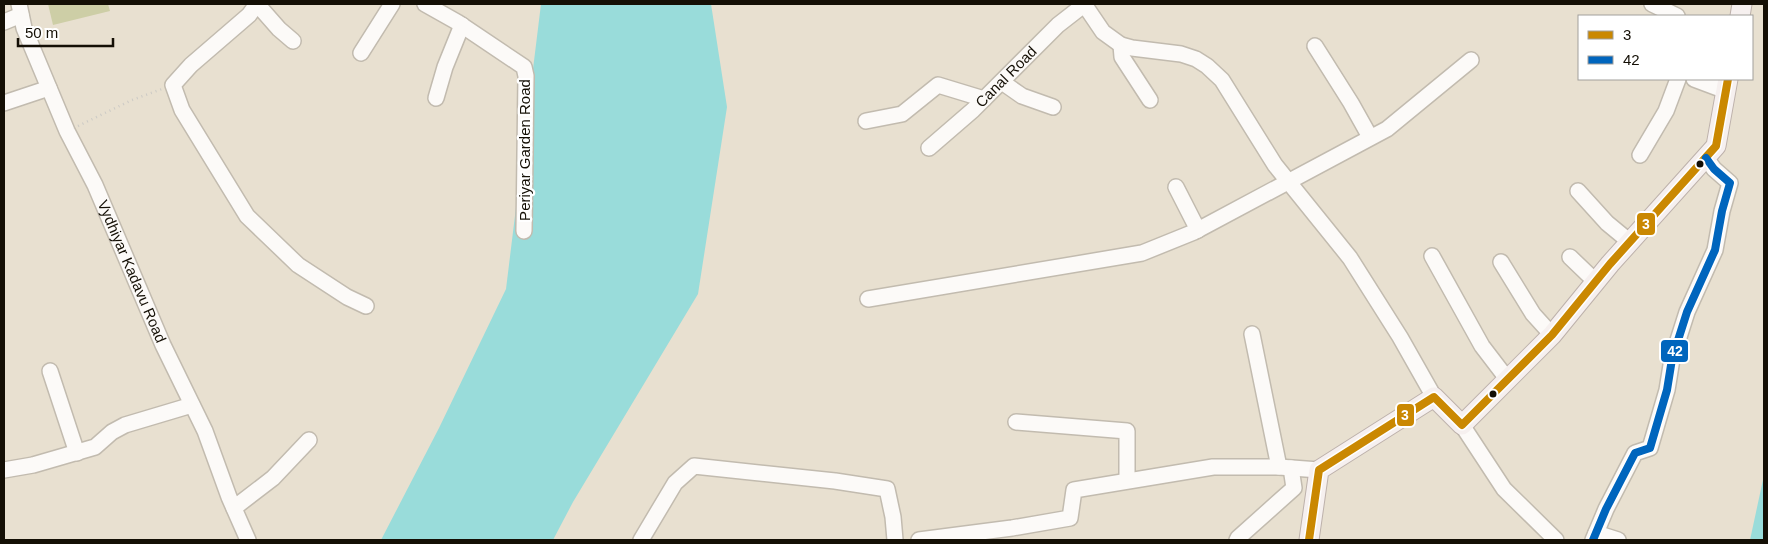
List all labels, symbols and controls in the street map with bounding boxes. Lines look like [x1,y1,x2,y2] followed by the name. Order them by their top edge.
[18,15,112,47] scale bar
[1578,15,1753,80] legend
[25,24,58,41] text: 50 m
[1623,26,1631,43] text: 3
[972,42,1040,111] street label: Canal Road
[1623,51,1640,68] text: 42
[516,79,533,221] street label: Periyar Garden Road
[1695,159,1705,169] unlabelled marker
[95,198,170,345] street label: Vydhiyar Kadavu Road
[1636,212,1656,236] line badge: 3
[1642,216,1650,232] text: 3
[1660,339,1689,363] line badge: 42
[1667,343,1683,359] text: 42
[1488,389,1498,399] unlabelled marker
[1396,403,1415,427] line badge: 3
[1401,407,1409,423] text: 3

